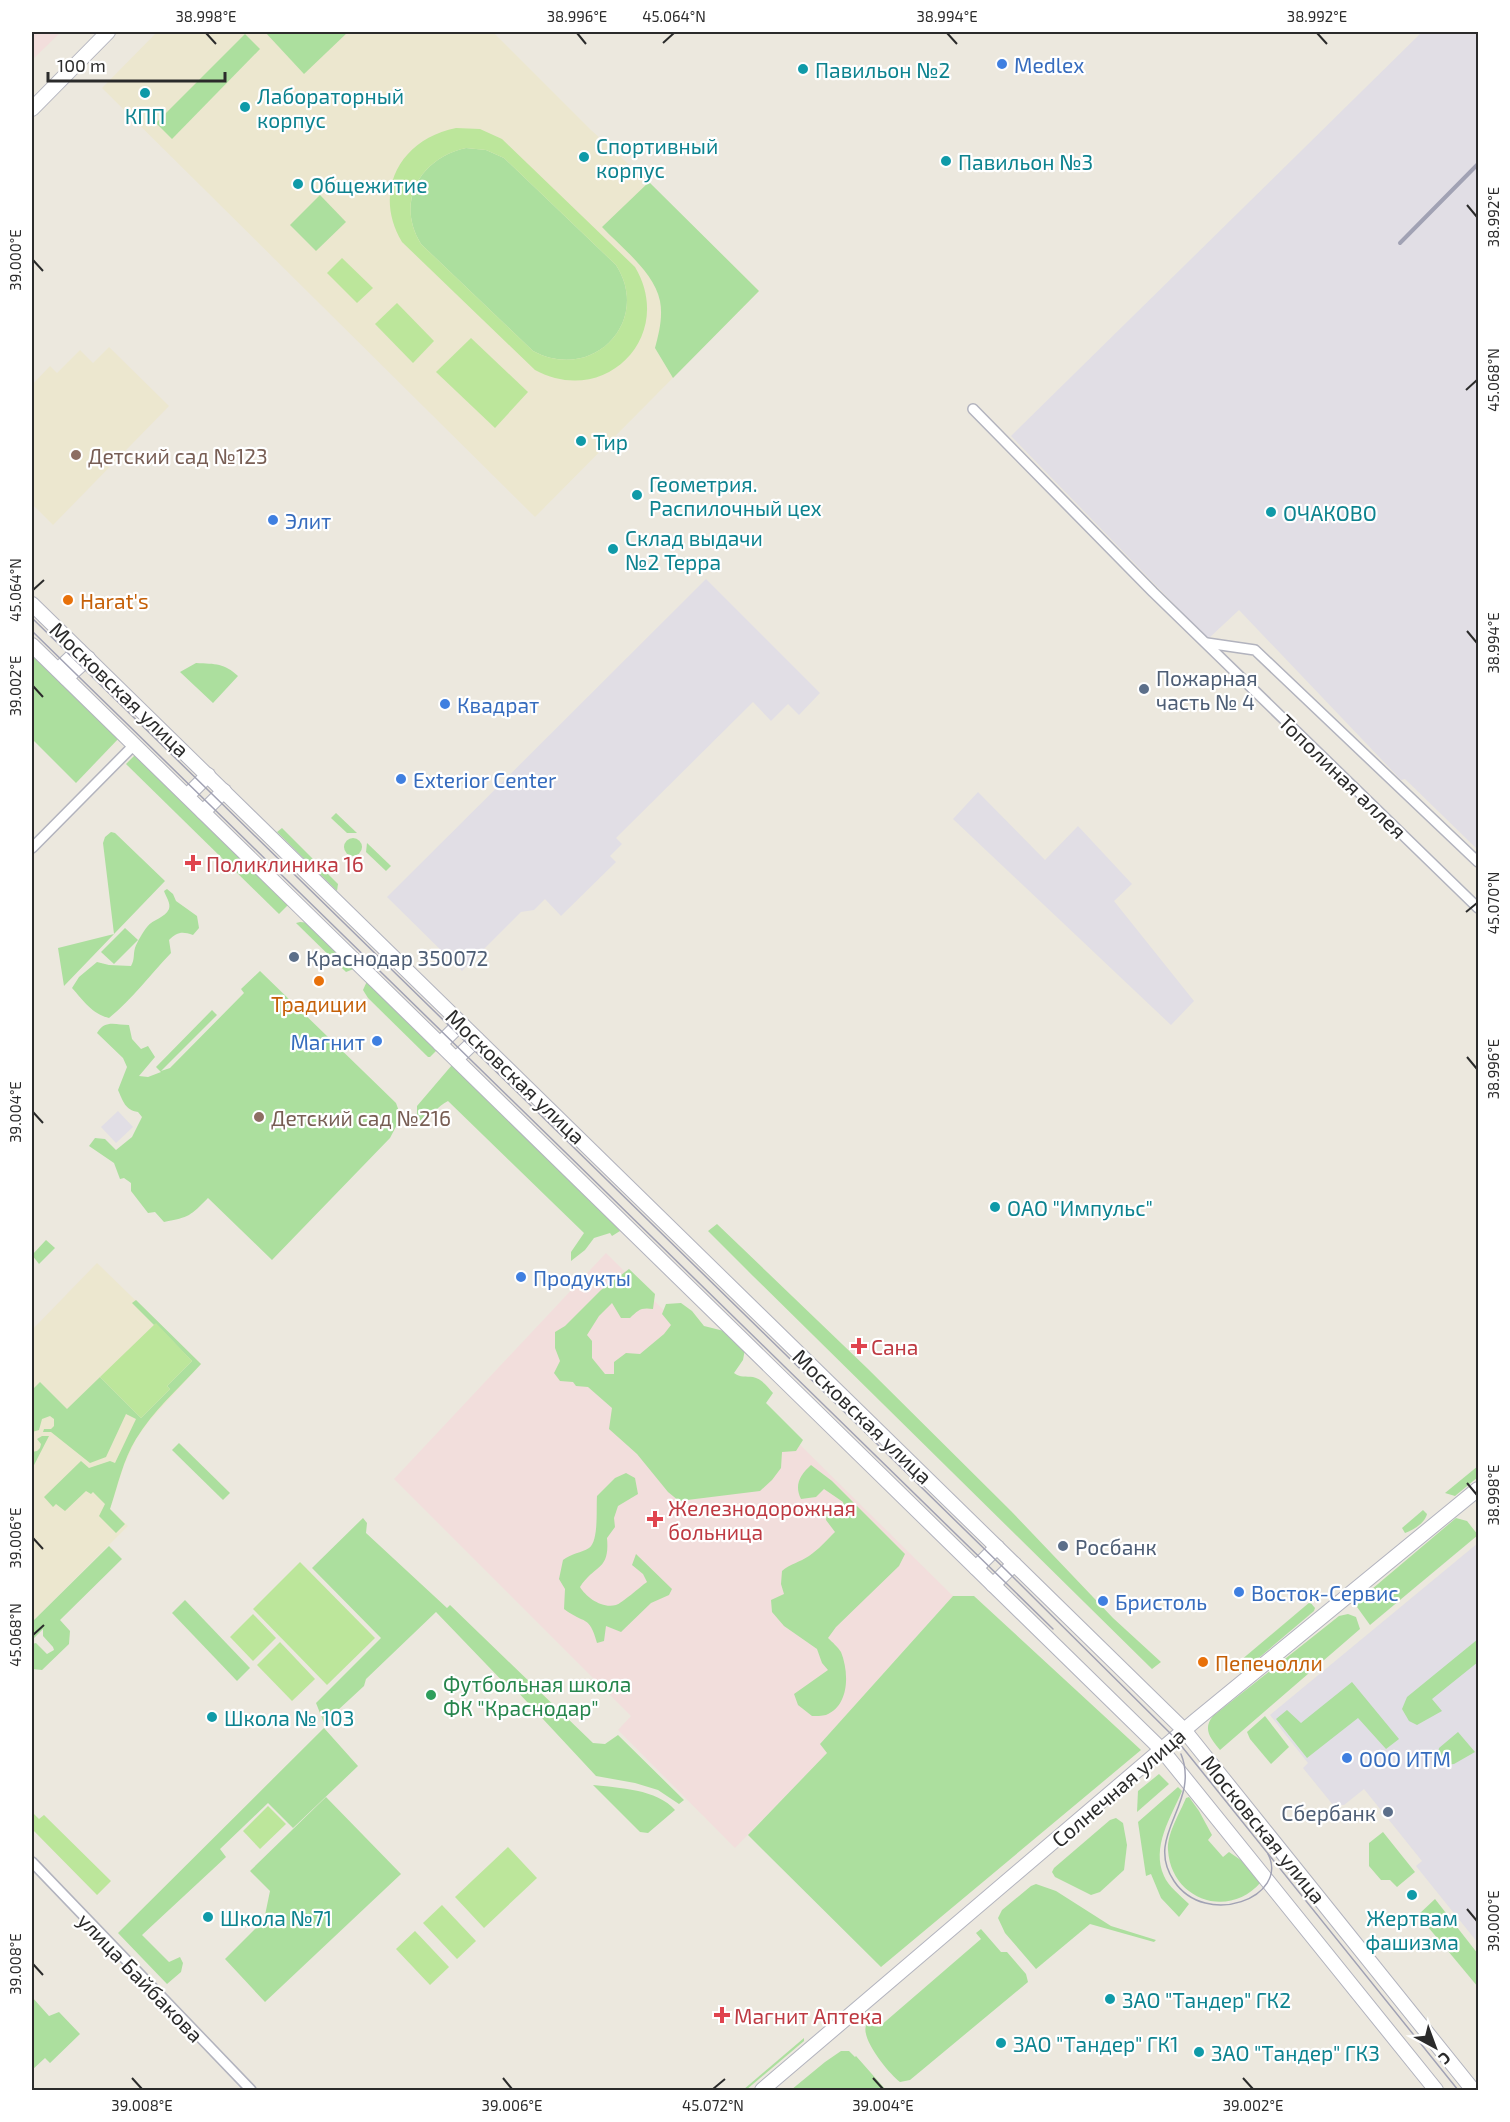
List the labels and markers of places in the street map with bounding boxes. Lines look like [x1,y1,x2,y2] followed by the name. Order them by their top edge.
[1014,52,1084,77] place label: Medlex
[815,57,950,82] place label: Павильон №2
[995,57,1009,71] marker: Medlex
[796,62,810,76] marker: Павильон №2
[257,83,404,133] place label: Лабораторный корпус
[138,86,152,100] marker: КПП
[238,100,252,114] marker: Лабораторный корпус
[125,103,165,128] place label: КПП
[596,133,718,183] place label: Спортивный корпус
[958,149,1093,174] place label: Павильон №3
[577,150,591,164] marker: Спортивный корпус
[939,154,953,168] marker: Павильон №3
[310,172,428,197] place label: Общежитие
[291,177,305,191] marker: Общежитие
[593,429,628,454] place label: Тир
[574,434,588,448] marker: Тир
[88,443,268,468] place label: Детский сад №123
[69,448,83,462] marker: Детский сад №123
[649,471,822,520] place label: Геометрия. Распилочный цех
[630,488,644,502] marker: Геометрия. Распилочный цех
[1283,500,1377,525] place label: ОЧАКОВО
[1264,505,1278,519] marker: ОЧАКОВО
[285,508,331,533] place label: Элит
[266,513,280,527] marker: Элит
[625,525,763,574] place label: Склад выдачи №2 Терра
[606,542,620,556] marker: Склад выдачи №2 Терра
[80,588,149,613] place label: Harat's
[61,593,75,607] marker: Harat's
[1156,665,1258,714] place label: Пожарная часть № 4
[1137,682,1151,696] marker: Пожарная часть № 4
[457,692,539,717] place label: Квадрат
[438,697,452,711] marker: Квадрат
[413,767,557,792] place label: Exterior Center
[394,772,408,786] marker: Exterior Center
[206,851,364,876] place label: Поликлиника 16
[184,854,202,872] marker: Поликлиника 16
[306,945,488,970] place label: Краснодар 350072
[287,950,301,964] marker: Краснодар 350072
[312,974,326,988] marker: Традиции
[271,991,367,1016] place label: Традиции
[290,1029,365,1054] place label: Магнит
[370,1034,384,1048] marker: Магнит
[271,1105,451,1130] place label: Детский сад №216
[252,1110,266,1124] marker: Детский сад №216
[1007,1195,1153,1221] place label: ОАО "Импульс"
[988,1200,1002,1214] marker: ОАО "Импульс"
[533,1265,631,1291] place label: Продукты
[514,1270,528,1284] marker: Продукты
[871,1334,918,1359] place label: Сана
[852,1339,866,1353] marker: Сана
[668,1495,856,1544] place label: Железнодорожная больница
[646,1510,664,1528] marker: Железнодорожная больница
[1075,1534,1157,1559] place label: Росбанк
[1056,1539,1070,1553] marker: Росбанк
[1251,1580,1399,1605] place label: Восток-Сервис
[1232,1585,1246,1599] marker: Восток-Сервис
[1115,1589,1207,1614] place label: Бристоль
[1096,1594,1110,1608] marker: Бристоль
[1215,1650,1323,1675] place label: Пепечолли
[1196,1655,1210,1669] marker: Пепечолли
[443,1671,631,1720] place label: Футбольная школа ФК "Краснодар"
[424,1688,438,1702] marker: Футбольная школа ФК "Краснодар"
[224,1705,354,1730] place label: Школа № 103
[205,1710,219,1724] marker: Школа № 103
[1359,1746,1451,1771] place label: ООО ИТМ
[1340,1751,1354,1765] marker: ООО ИТМ
[1281,1800,1376,1825] place label: Сбербанк
[1381,1805,1395,1819] marker: Сбербанк
[1405,1888,1419,1902] marker: Жертвам фашизма
[220,1905,332,1930] place label: Школа №71
[1365,1905,1459,1954] place label: Жертвам фашизма
[201,1910,215,1924] marker: Школа №71
[1122,1987,1291,2012] place label: ЗАО "Тандер" ГК2
[1103,1992,1117,2006] marker: ЗАО "Тандер" ГК2
[734,2003,883,2028] place label: Магнит Аптека
[715,2008,729,2022] marker: Магнит Аптека
[1013,2031,1179,2056] place label: ЗАО "Тандер" ГК1
[994,2036,1008,2050] marker: ЗАО "Тандер" ГК1
[1211,2040,1380,2065] place label: ЗАО "Тандер" ГК3
[1192,2045,1206,2059] marker: ЗАО "Тандер" ГК3

